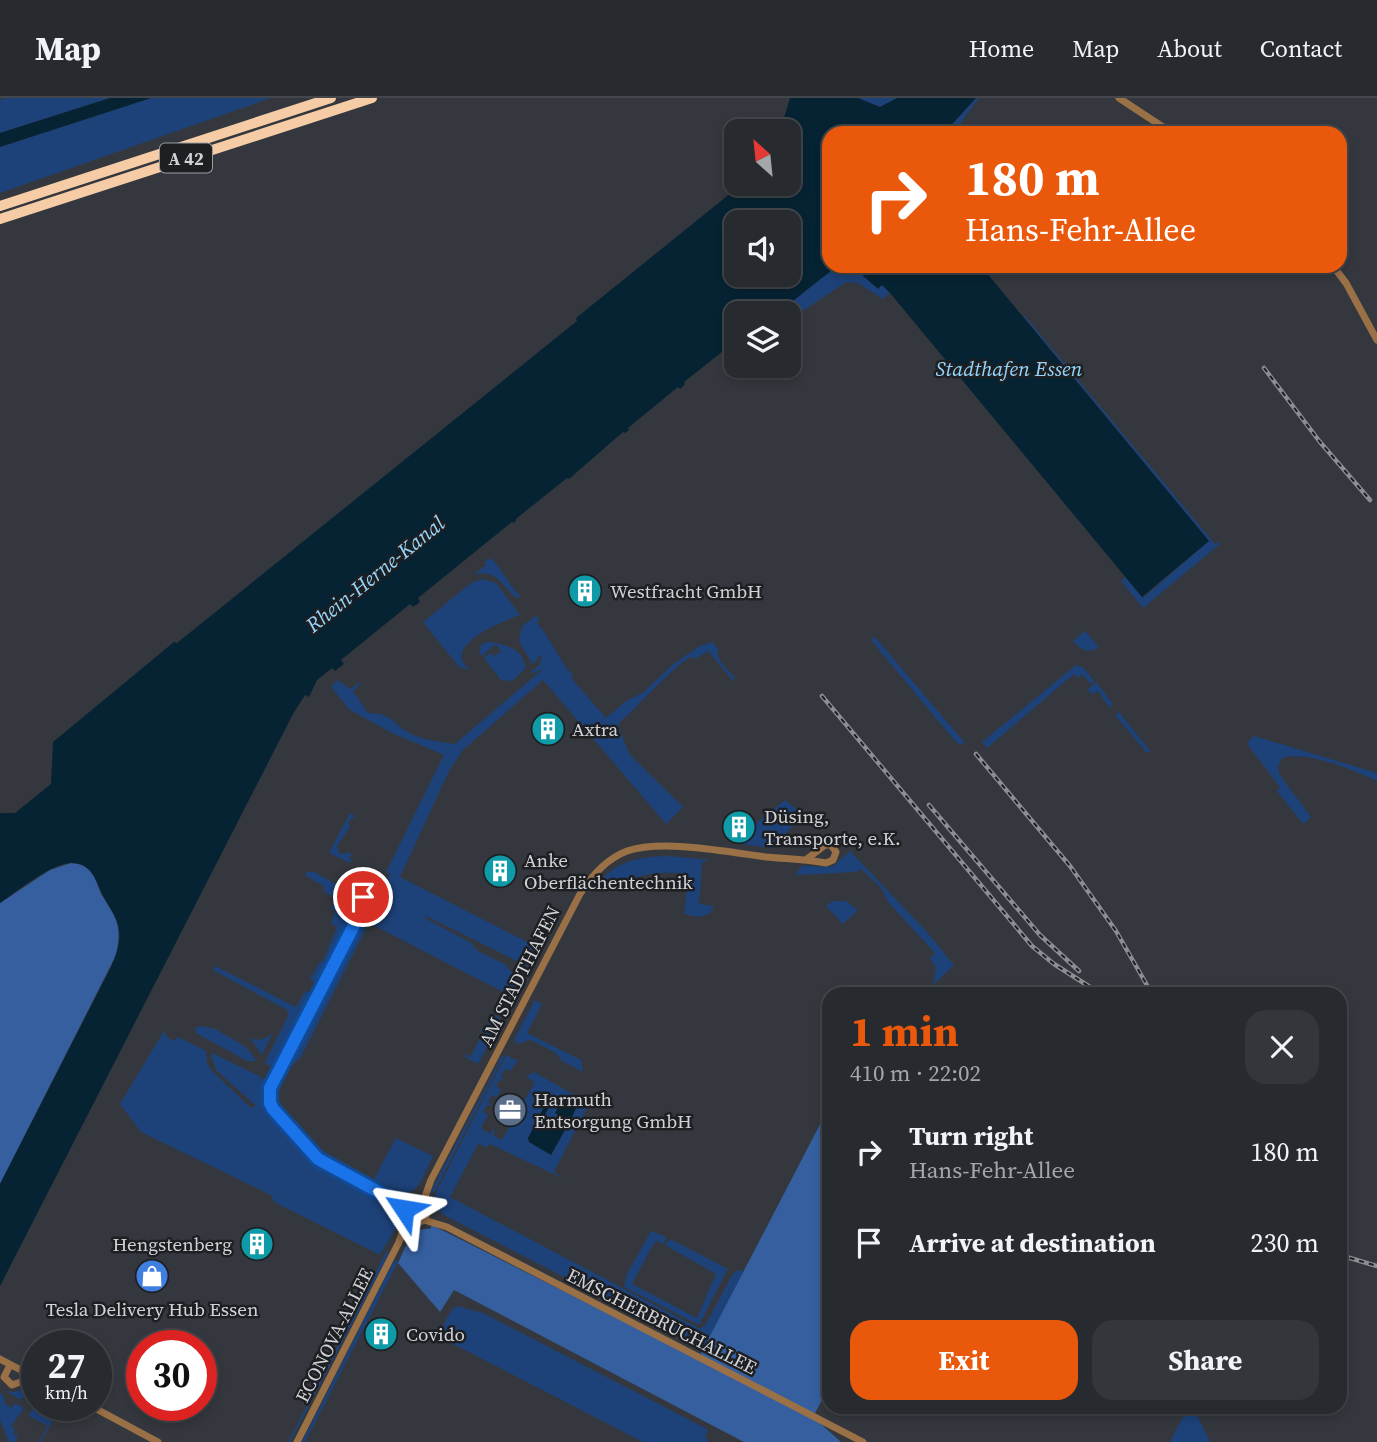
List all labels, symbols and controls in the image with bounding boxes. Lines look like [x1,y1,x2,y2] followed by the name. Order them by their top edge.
[35,26,101,71] text: Map
[969,32,1034,65] text: Home
[1072,32,1119,65] text: Map
[1157,32,1222,65] text: About
[1260,32,1342,65] text: Contact
[724,119,802,196] north arrow
[724,119,801,378] map controls
[160,144,212,172] road number: A 42
[965,144,1100,211] text: 180 m
[850,154,941,245] icon: right
[965,208,1196,252] text: Hans-Fehr-Allee
[724,210,801,287] button: sound
[724,301,801,378] button: layers
[936,354,1083,383] water label: Stadthafen Essen
[299,509,451,640] water label: Rhein-Herne-Kanal
[566,572,604,610] building icon: Westfracht GmbH
[610,578,762,604] place label: Westfracht GmbH
[529,710,567,748] building icon: Axtra
[572,716,619,742] place label: Axtra
[764,803,901,851] place label: Düsing, Transporte, e.K.
[720,808,758,846] building icon: Düsing, Transporte, e.K.
[524,847,693,895] place label: Anke Oberflächentechnik
[481,852,519,890] building icon: Anke Oberflächentechnik
[333,867,393,927] pin
[344,878,382,916] icon: arrive
[472,901,566,1051] street label: AM STADTHAFEN
[850,1002,959,1060] text: 1 min
[1245,1010,1319,1084] button: close
[850,1057,981,1089] text: 410 m · 22:02
[534,1086,692,1134] place label: Harmuth Entsorgung GmbH
[491,1091,529,1129] office icon: Harmuth Entsorgung GmbH
[909,1118,1033,1154] text: Turn right
[850,1133,888,1171] icon: right
[1251,1134,1319,1170] text: 180 m
[909,1154,1075,1186] text: Hans-Fehr-Allee
[367,1172,441,1246] position arrow
[850,1224,888,1262] icon: arrive
[238,1225,276,1263] building icon: Hengstenberg
[909,1225,1156,1261] text: Arrive at destination
[1251,1225,1319,1261] text: 230 m
[112,1231,232,1257] place label: Hengstenberg
[133,1257,171,1295] shop icon: Tesla Delivery Hub Essen
[563,1262,761,1380] street label: EMSCHERBRUCHALLEE
[289,1263,379,1407] street label: ECONOVA-ALLEE
[46,1296,258,1322] place label: Tesla Delivery Hub Essen
[362,1315,400,1353] building icon: Covido
[850,1320,1078,1400] button: Exit
[1092,1320,1319,1400] button: Share
[406,1321,465,1347] place label: Covido
[126,1330,217,1421] speed limit sign: 30
[48,1342,85,1390] text: 27
[45,1380,88,1405] text: km/h

